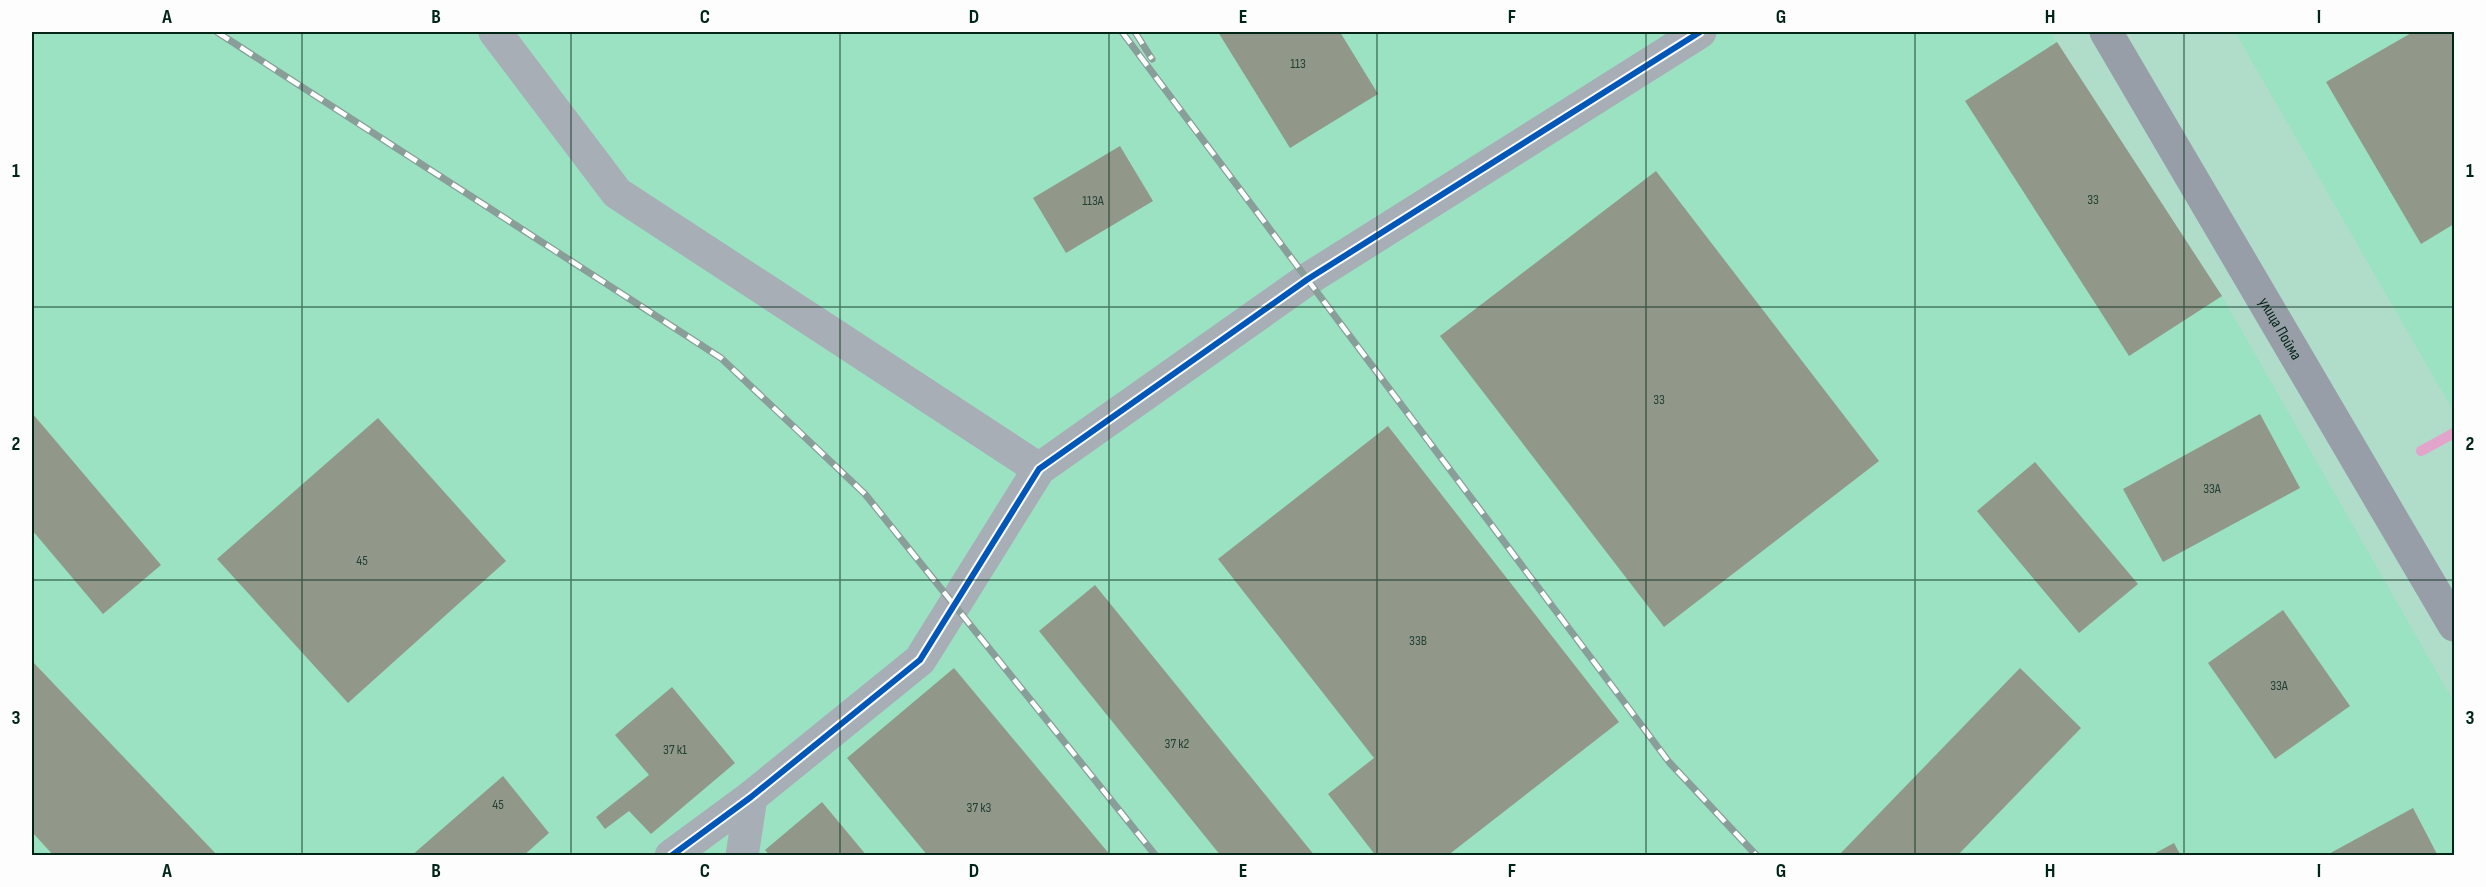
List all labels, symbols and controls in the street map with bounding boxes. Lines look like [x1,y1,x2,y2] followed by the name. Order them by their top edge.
[161,5,172,29] text: A
[431,5,441,29] text: B
[700,5,710,29] text: C
[969,5,979,29] text: D
[1239,5,1247,29] text: E
[1508,5,1516,29] text: F
[1776,5,1786,29] text: G
[2045,5,2055,29] text: H
[2317,5,2321,29] text: I
[1290,55,1306,72] house number: 113
[12,159,20,183] text: 1
[2466,159,2474,183] text: 1
[2087,191,2099,208] house number: 33
[1082,192,1105,209] house number: 113А
[2254,294,2306,363] street label: улица Пойма
[1653,391,1665,408] house number: 33
[12,432,20,456] text: 2
[2466,432,2474,456] text: 2
[2203,480,2222,497] house number: 33А
[356,552,368,569] house number: 45
[1409,632,1427,649] house number: 33В
[2270,677,2289,694] house number: 33А
[12,706,21,730] text: 3
[2466,706,2475,730] text: 3
[1165,735,1190,752] house number: 37 к2
[663,741,687,758] house number: 37 к1
[492,796,504,813] house number: 45
[967,799,992,816] house number: 37 к3
[161,859,172,883] text: A
[431,859,441,883] text: B
[700,859,710,883] text: C
[969,859,979,883] text: D
[1239,859,1247,883] text: E
[1508,859,1516,883] text: F
[1776,859,1786,883] text: G
[2045,859,2055,883] text: H
[2317,859,2321,883] text: I

